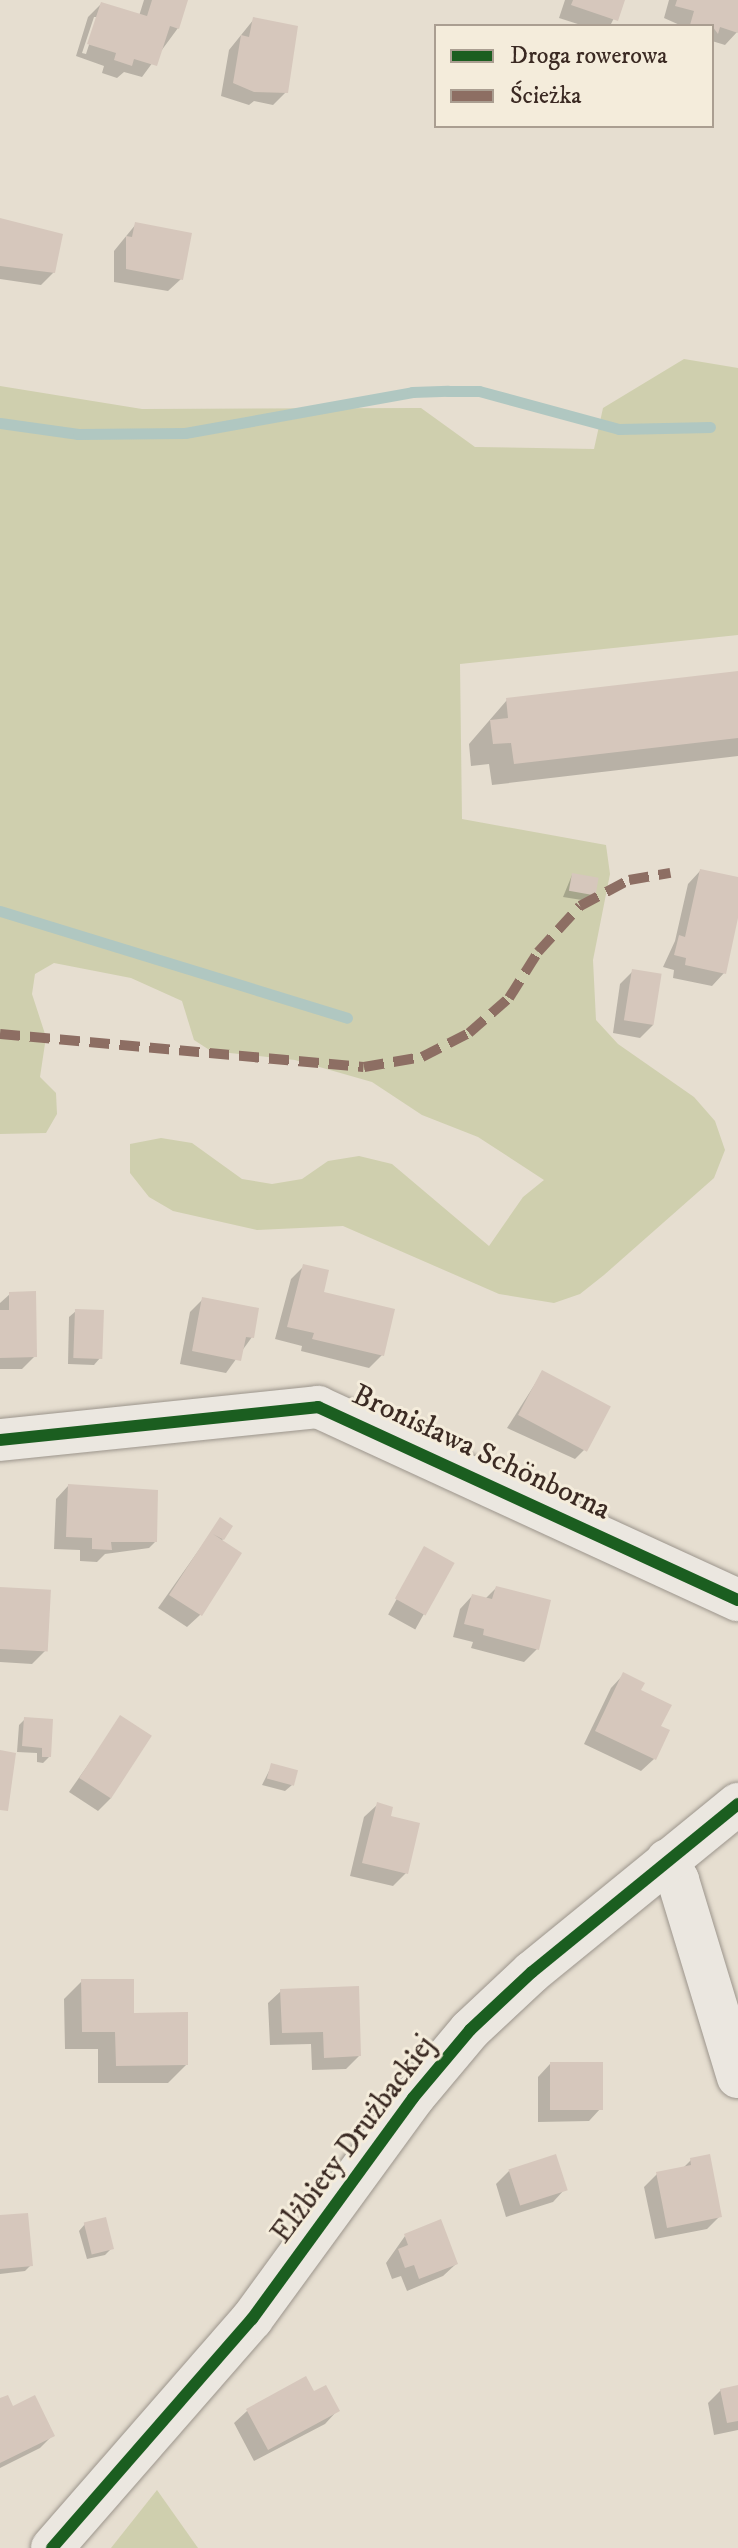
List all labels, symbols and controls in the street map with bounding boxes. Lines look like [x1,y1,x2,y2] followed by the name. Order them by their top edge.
[434,24,714,128] legend
[510,41,667,71] text: Droga rowerowa
[510,81,582,111] text: Ścieżka
[346,1377,616,1529] street label: Bronisława Schönborna
[264,2029,444,2251] street label: Elżbiety Drużbackiej

